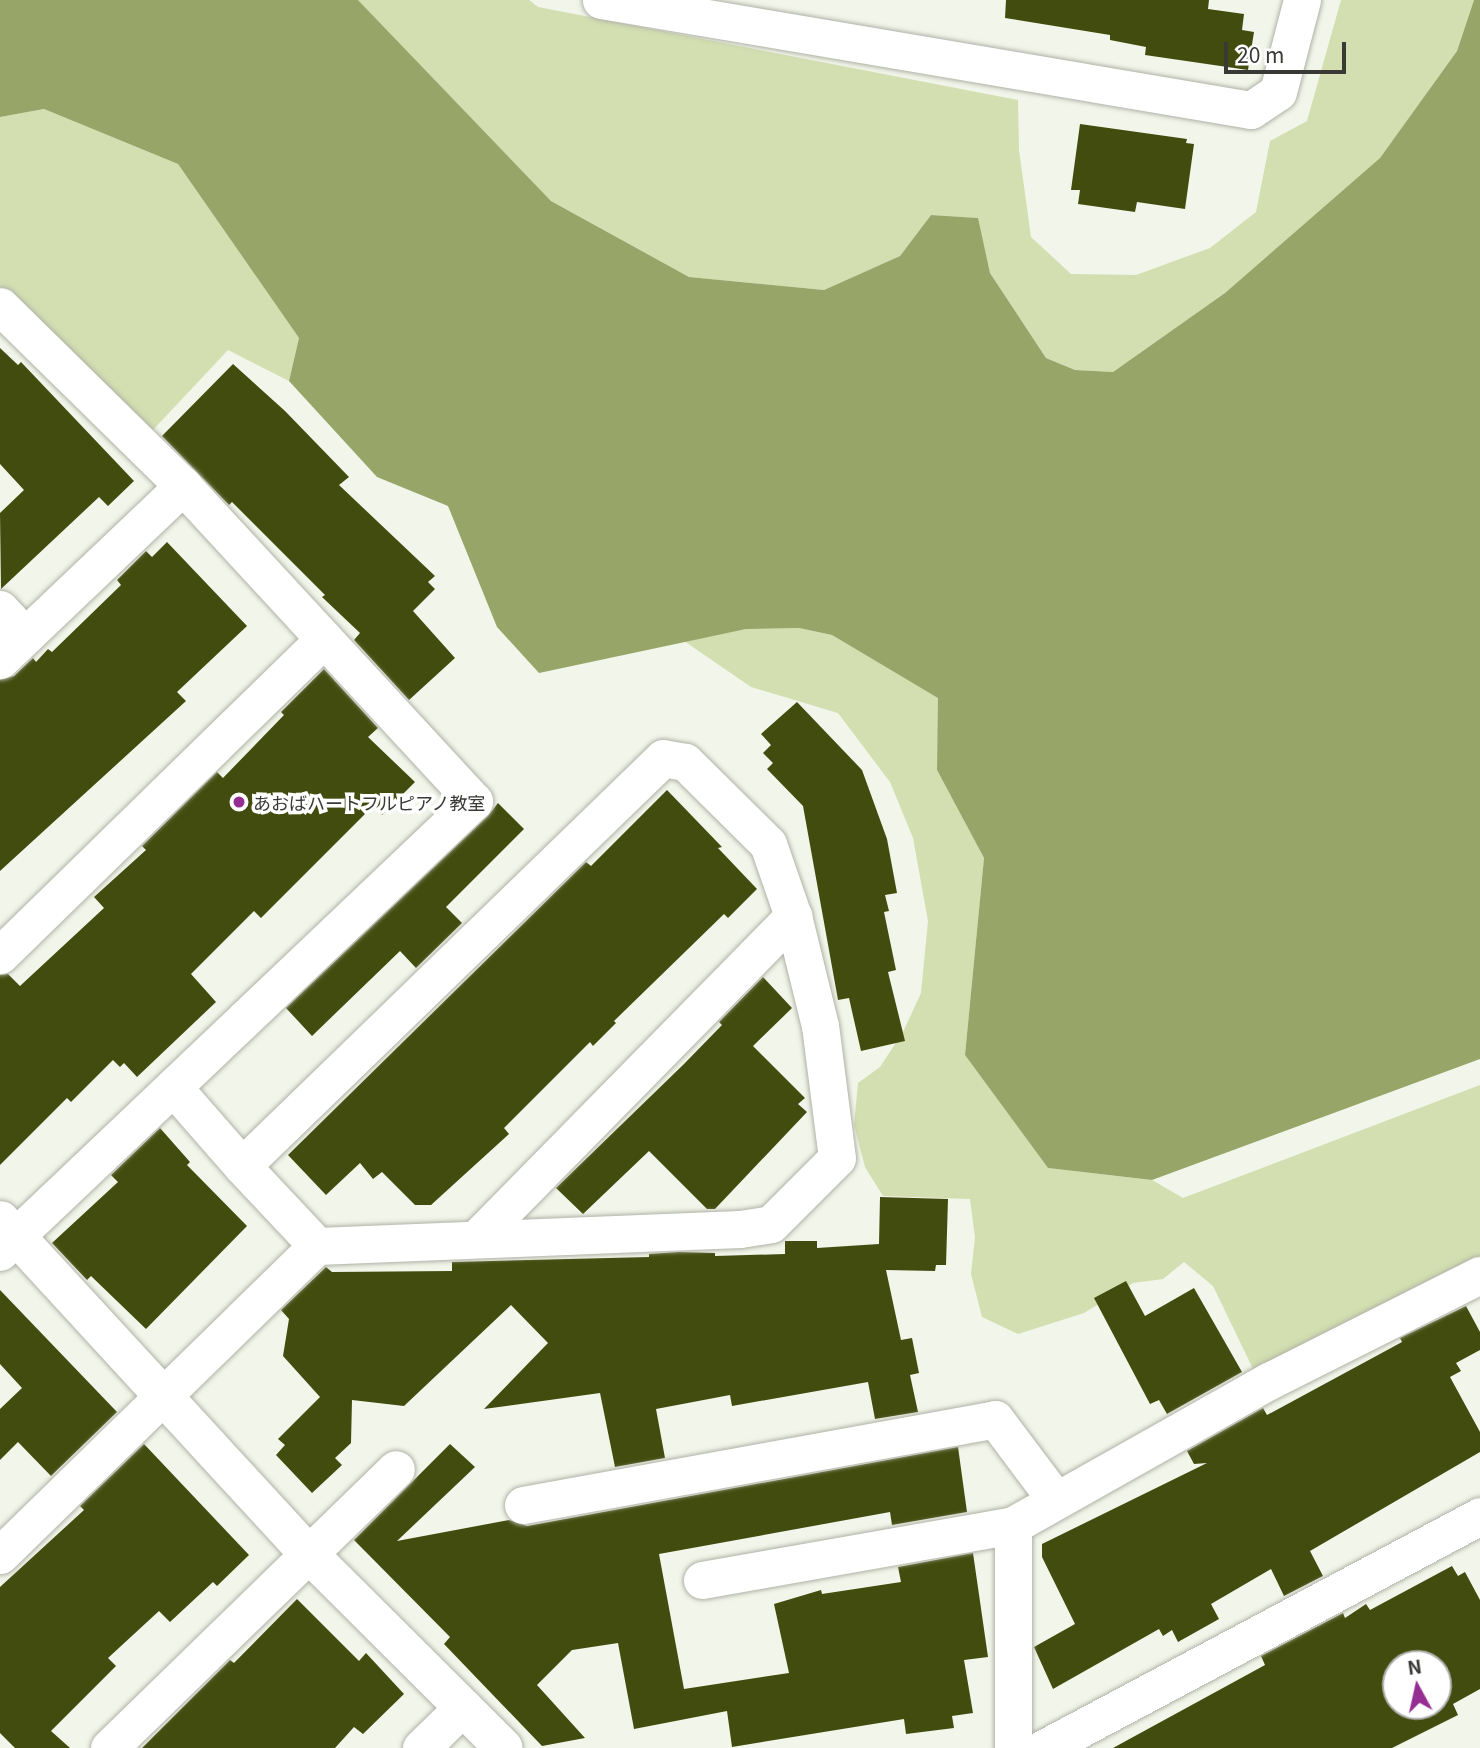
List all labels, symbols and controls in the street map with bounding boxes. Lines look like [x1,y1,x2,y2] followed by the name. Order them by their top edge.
[1228,28,1350,72] scale bar
[1237,39,1284,69] text: 20 m
[253,791,487,813] place label: あおばハートフルピアノ教室
[231,794,247,810] marker: あおばハートフルピアノ教室
[1382,1650,1452,1720] north arrow
[1405,1651,1423,1680] text: N

